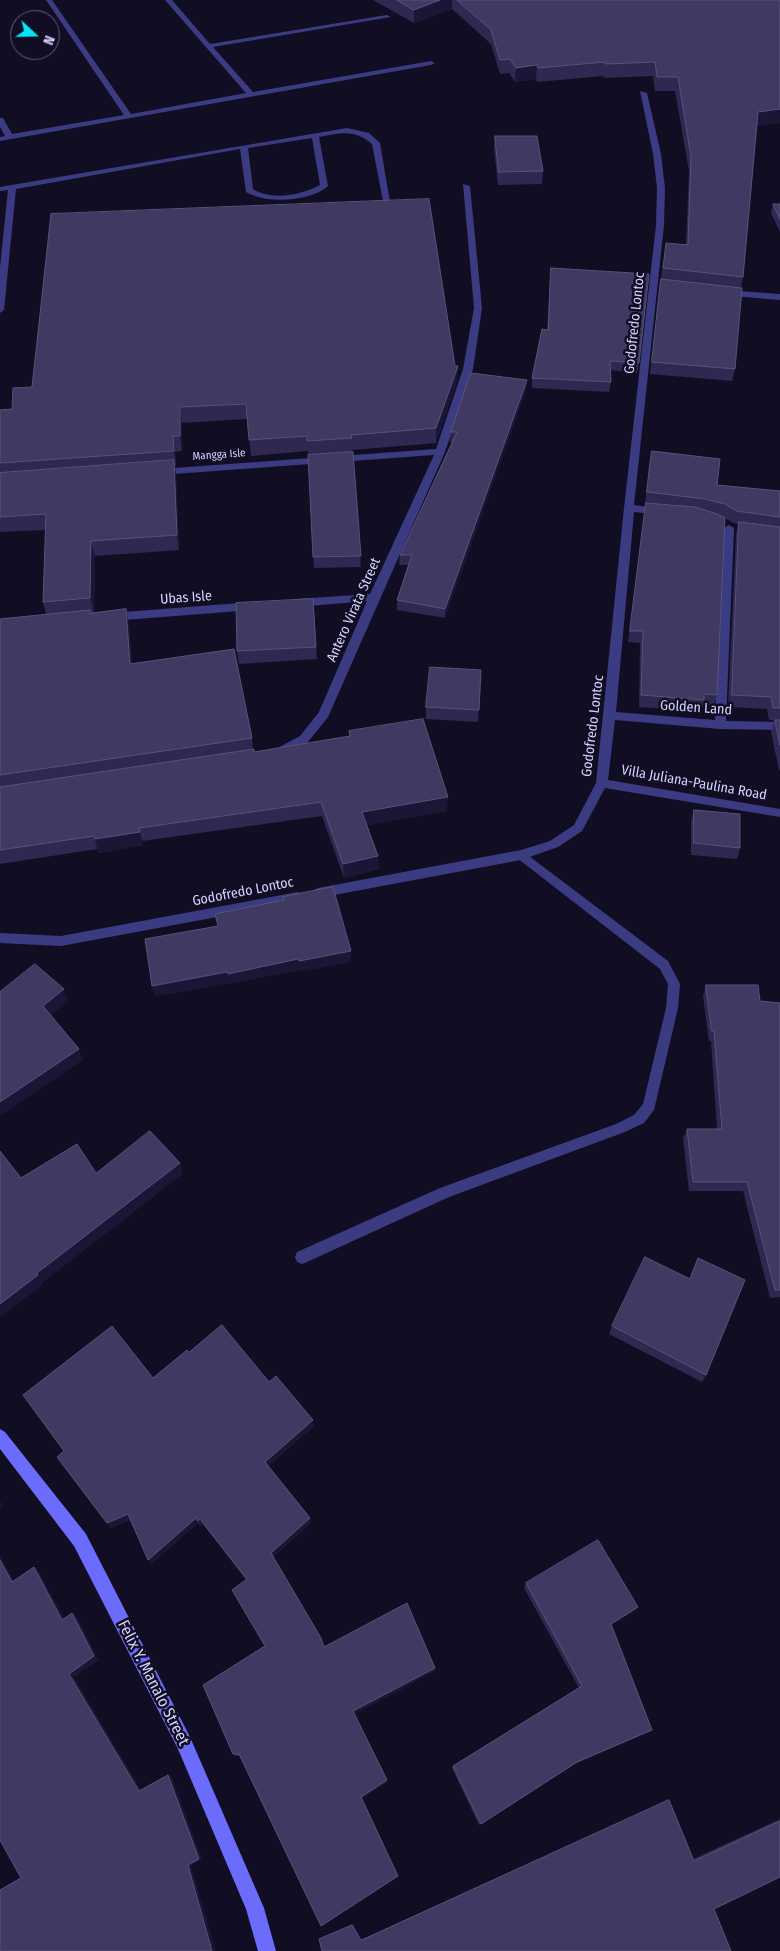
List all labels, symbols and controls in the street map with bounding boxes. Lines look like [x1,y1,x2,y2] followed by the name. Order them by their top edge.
[10,10,60,60] north arrow
[39,33,58,47] text: N
[621,271,649,375] street label: Godofredo Lontoc
[192,447,246,463] street label: Mangga Isle
[324,555,384,665] street label: Antero Virata Street
[160,588,212,608] street label: Ubas Isle
[578,674,608,778] street label: Godofredo Lontoc
[660,697,732,719] street label: Golden Land
[620,762,768,804] street label: Villa Juliana-Paulina Road
[191,874,295,910] street label: Godofredo Lontoc
[113,1617,193,1749] street label: Felix Y. Manalo Street

